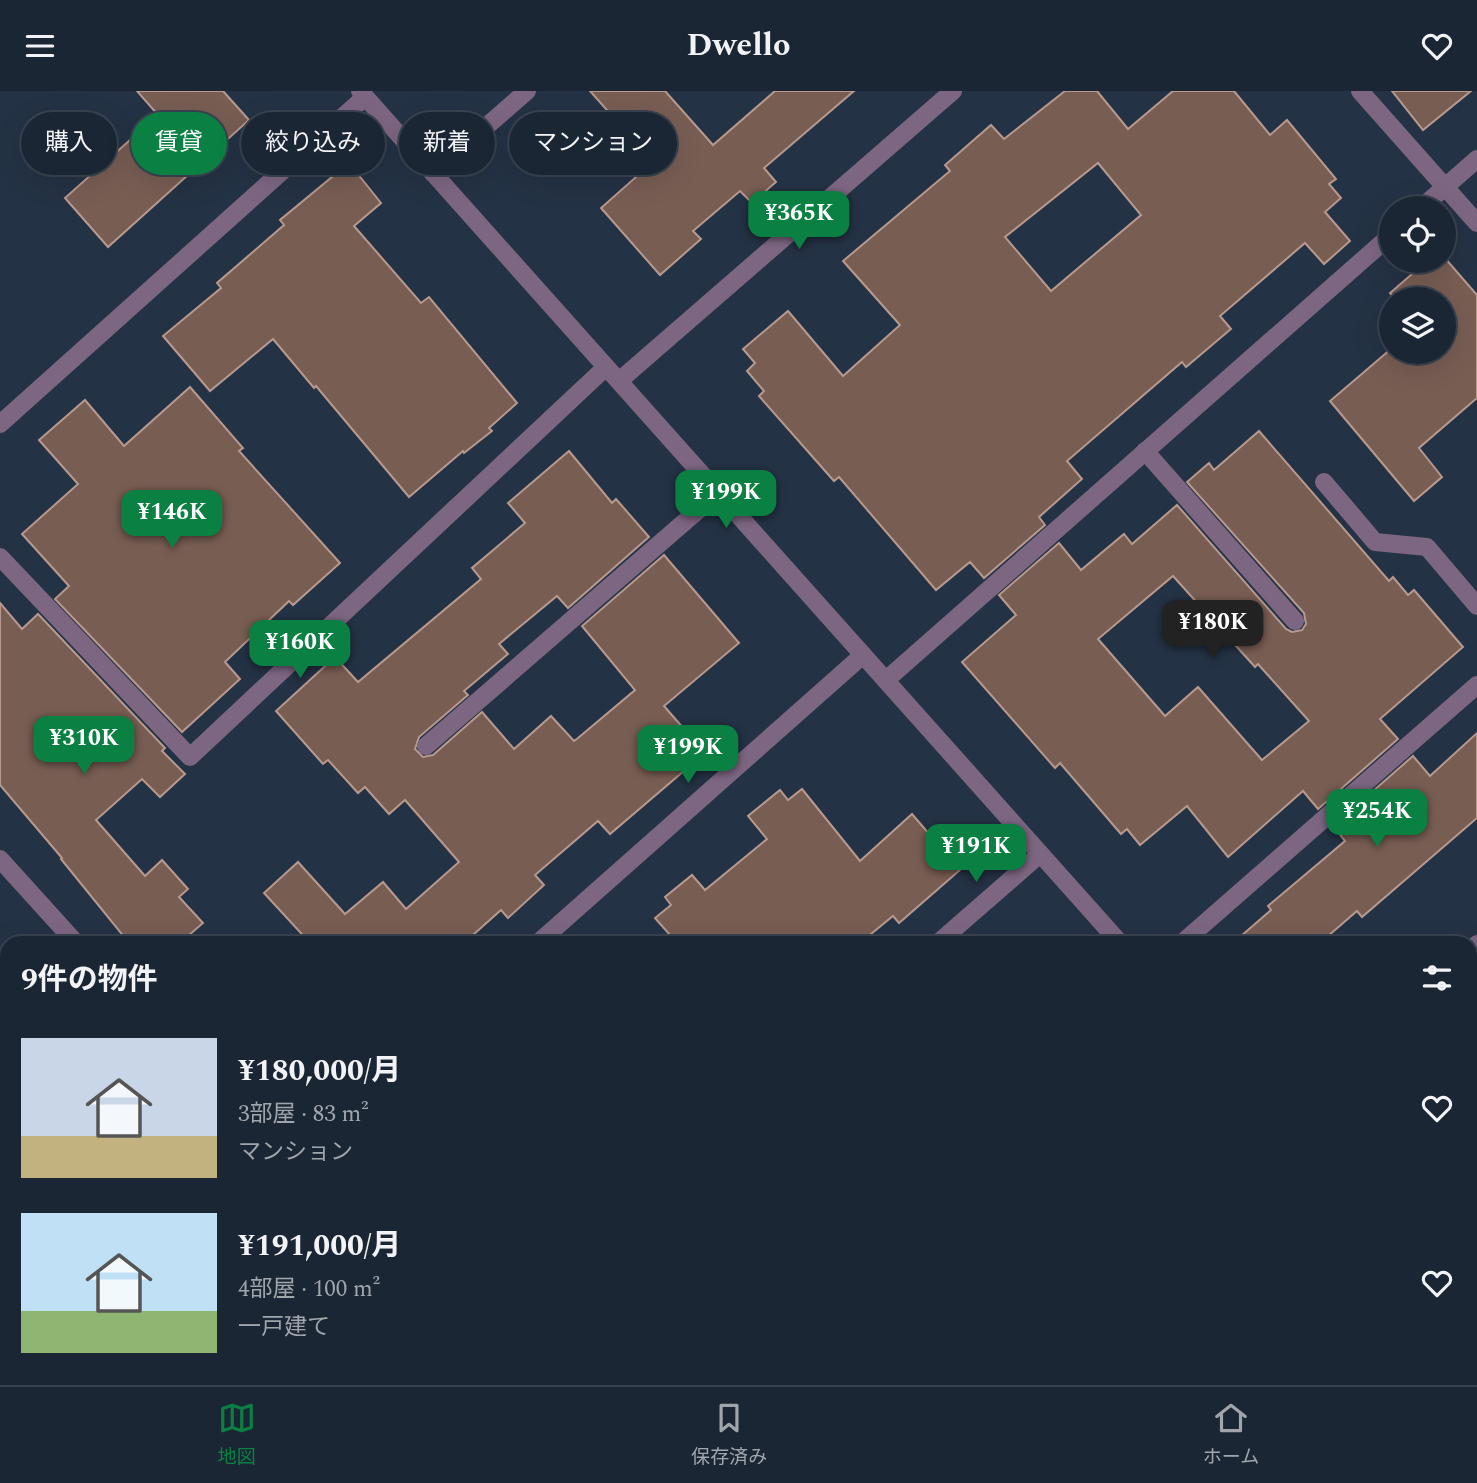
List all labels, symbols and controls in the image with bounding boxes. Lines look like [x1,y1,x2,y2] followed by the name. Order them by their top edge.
[686,21,791,70] text: Dwello
[21,27,59,65] icon: menu
[1418,27,1456,65] icon: heart
[21,112,117,175] chip: 購入
[131,112,227,175] chip: 賃貸
[241,112,385,175] chip: 絞り込み
[399,112,495,175] chip: 新着
[509,112,677,175] chip: マンション
[750,191,848,251] pin: ¥365K
[764,196,834,231] text: ¥365K
[1379,196,1456,364] map controls
[1379,196,1456,273] button: locate
[1379,287,1456,364] button: layers
[677,471,775,530] pin: ¥199K
[691,475,761,510] text: ¥199K
[123,491,221,550] pin: ¥146K
[137,495,207,530] text: ¥146K
[1164,601,1262,660] pin: ¥180K
[1178,605,1248,640] text: ¥180K
[251,621,349,680] pin: ¥160K
[265,625,335,660] text: ¥160K
[35,717,133,776] pin: ¥310K
[49,721,119,756] text: ¥310K
[639,725,737,785] pin: ¥199K
[653,730,723,765] text: ¥199K
[1328,789,1426,849] pin: ¥254K
[1342,794,1412,829] text: ¥254K
[927,825,1025,884] pin: ¥191K
[941,829,1011,864] text: ¥191K
[21,957,158,1003] text: 9件の物件
[1418,959,1456,997] icon: filters
[238,1048,401,1094] text: ¥180,000/月
[77,1066,161,1150] icon: home
[1418,1089,1456,1127] icon: heart
[238,1097,369,1132] text: 3部屋 · 83 m²
[238,1135,353,1170] text: マンション
[238,1223,401,1269] text: ¥191,000/月
[77,1241,161,1325] icon: home
[1418,1264,1456,1302] icon: heart
[238,1272,380,1307] text: 4部屋 · 100 m²
[238,1310,330,1345] text: 一戸建て
[218,1399,256,1472] tab: 地図
[691,1399,767,1472] tab: 保存済み
[1203,1399,1259,1472] tab: ホーム

